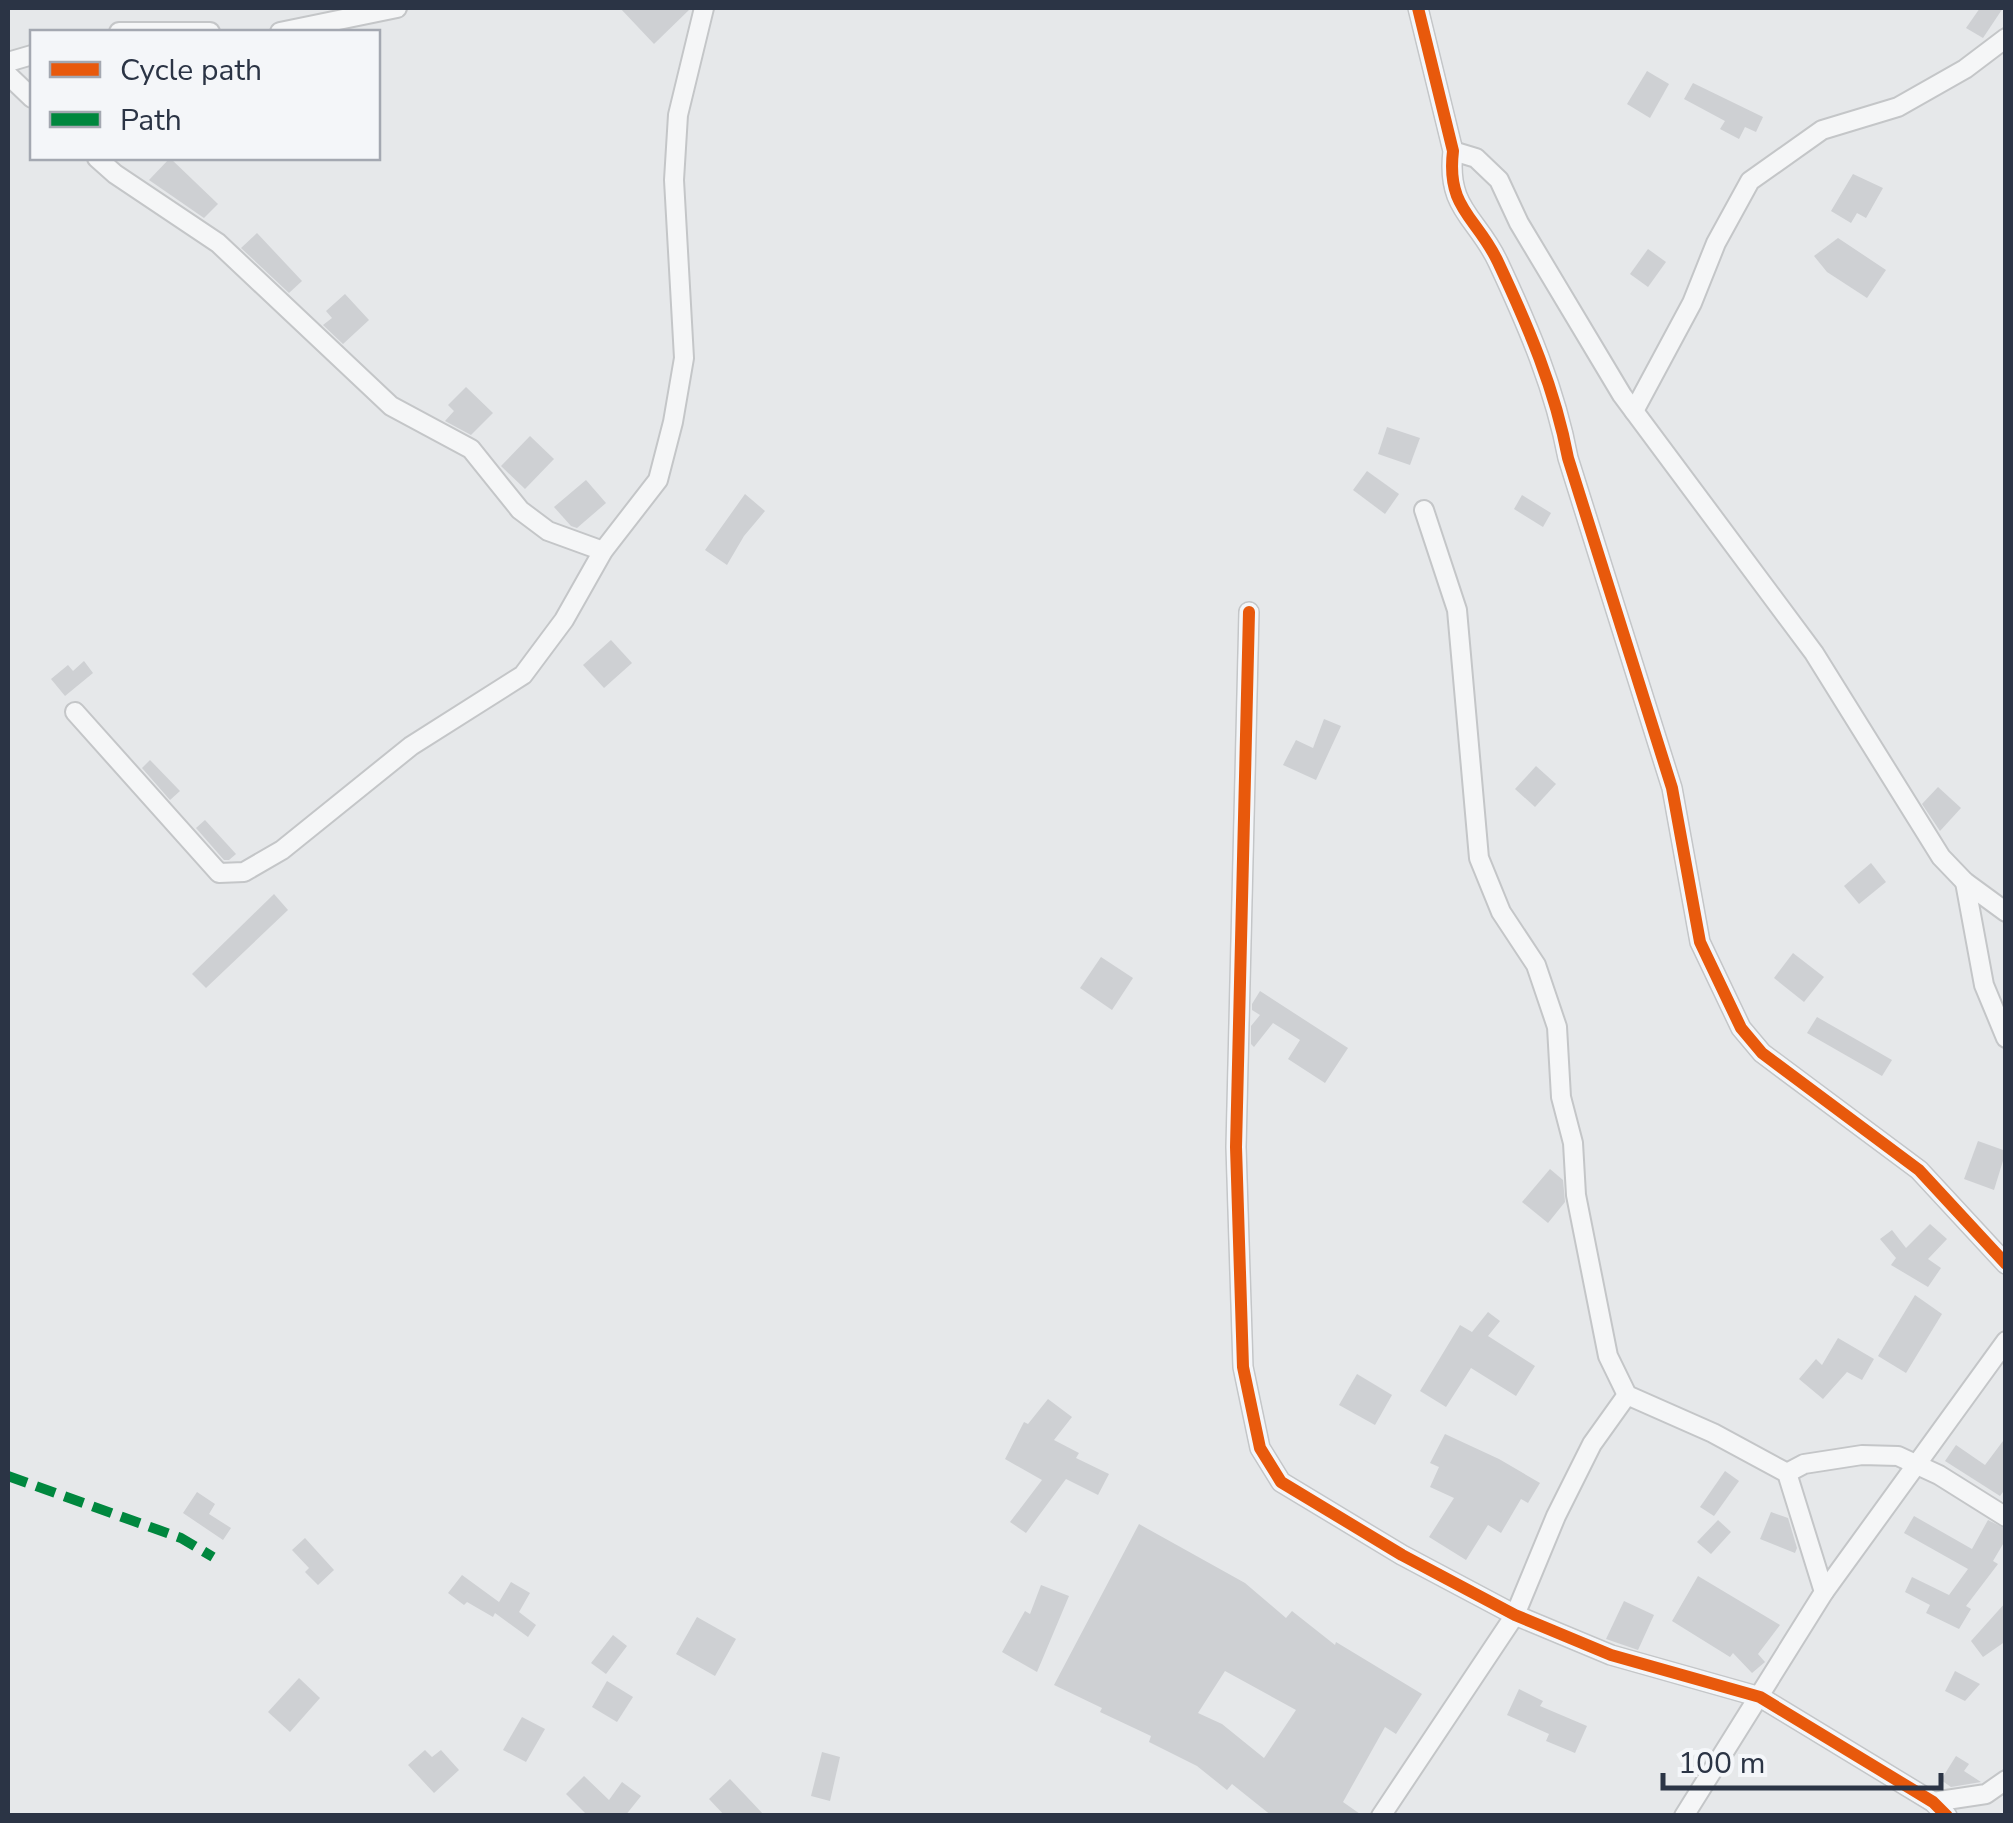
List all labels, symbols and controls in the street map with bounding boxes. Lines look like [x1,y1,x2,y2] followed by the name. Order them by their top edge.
[30,30,380,160] legend
[120,50,262,91] text: Cycle path
[120,100,182,141] text: Path
[1663,1728,1940,1790] scale bar
[1678,1743,1765,1784] text: 100 m

